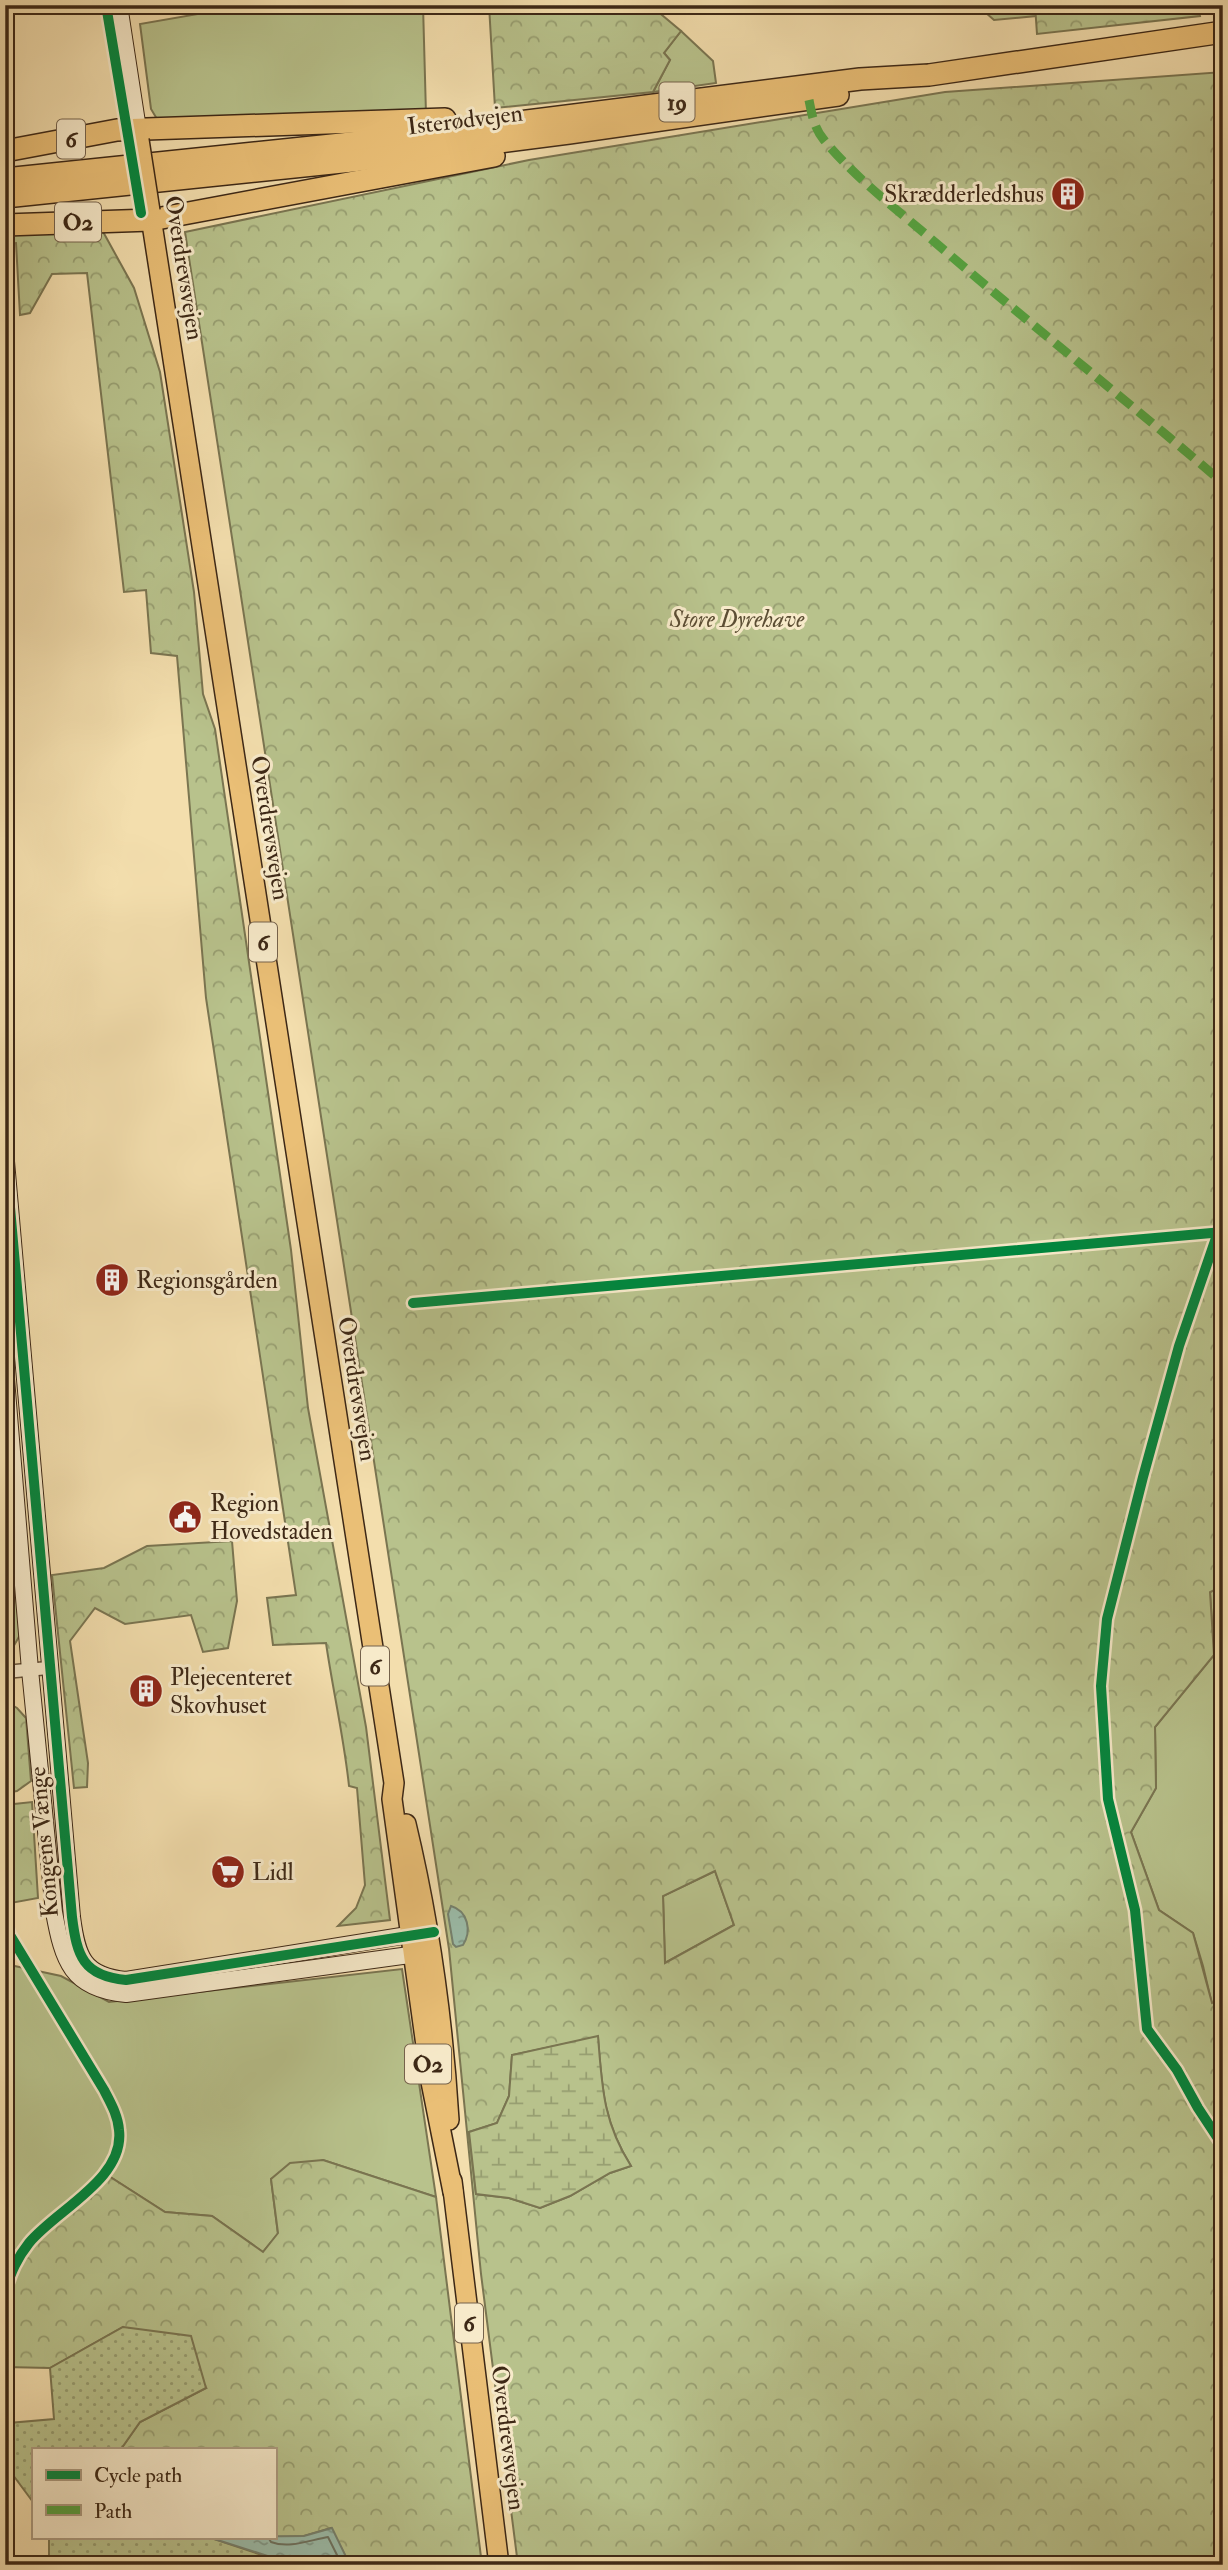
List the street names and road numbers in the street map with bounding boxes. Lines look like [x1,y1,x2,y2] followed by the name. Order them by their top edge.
[660,82,694,122] road number: 19
[405,98,525,142] street label: Isterødvejen
[57,120,85,158] road number: 6
[157,194,211,342] street label: Overdrevsvejen
[55,202,101,242] road number: O2
[243,754,297,902] street label: Overdrevsvejen
[249,923,277,962] road number: 6
[330,1315,384,1463] street label: Overdrevsvejen
[361,1646,389,1686] road number: 6
[22,1765,66,1919] street label: Kongens Vænge
[405,2044,451,2084] road number: O2
[455,2304,483,2342] road number: 6
[484,2364,532,2512] street label: Overdrevsvejen

